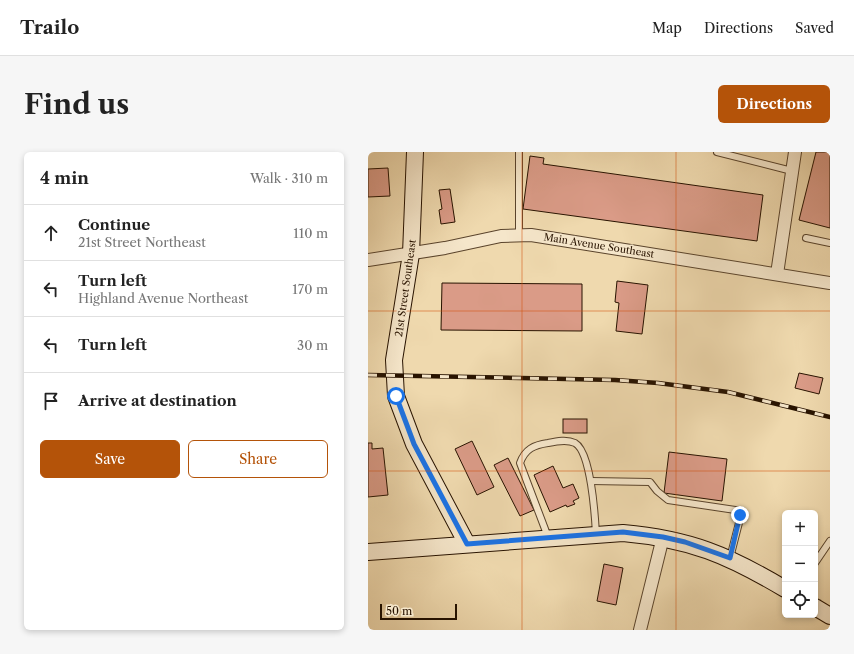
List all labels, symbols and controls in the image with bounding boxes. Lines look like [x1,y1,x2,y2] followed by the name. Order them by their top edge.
[20,16,79,39] text: Trailo
[652,19,682,37] text: Map
[704,19,773,37] text: Directions
[795,19,834,37] text: Saved
[718,85,830,123] button: Directions
[24,87,129,121] text: Find us
[40,168,89,188] text: 4 min
[250,170,328,186] text: Walk · 310 m
[78,215,150,234] text: Continue
[40,222,62,244] icon: ahead
[293,225,328,241] text: 110 m
[543,230,656,261] street label: Main Avenue Southeast
[78,234,206,250] text: 21st Street Northeast
[392,238,419,338] street label: 21st Street Southeast
[78,271,147,290] text: Turn left
[40,278,62,300] icon: left
[292,281,328,297] text: 170 m
[78,290,248,306] text: Highland Avenue Northeast
[40,334,62,356] icon: left
[78,335,147,354] text: Turn left
[297,337,328,353] text: 30 m
[387,387,405,405] route start
[40,390,62,412] icon: arrive
[78,391,237,410] text: Arrive at destination
[40,440,180,478] button: Save
[188,440,328,478] button: Share
[731,506,749,524] route end
[782,510,818,618] map controls
[782,510,818,546] button: +
[782,546,818,582] button: −
[782,582,818,618] button: locate
[380,602,457,621] scale bar
[386,604,412,618] text: 50 m

